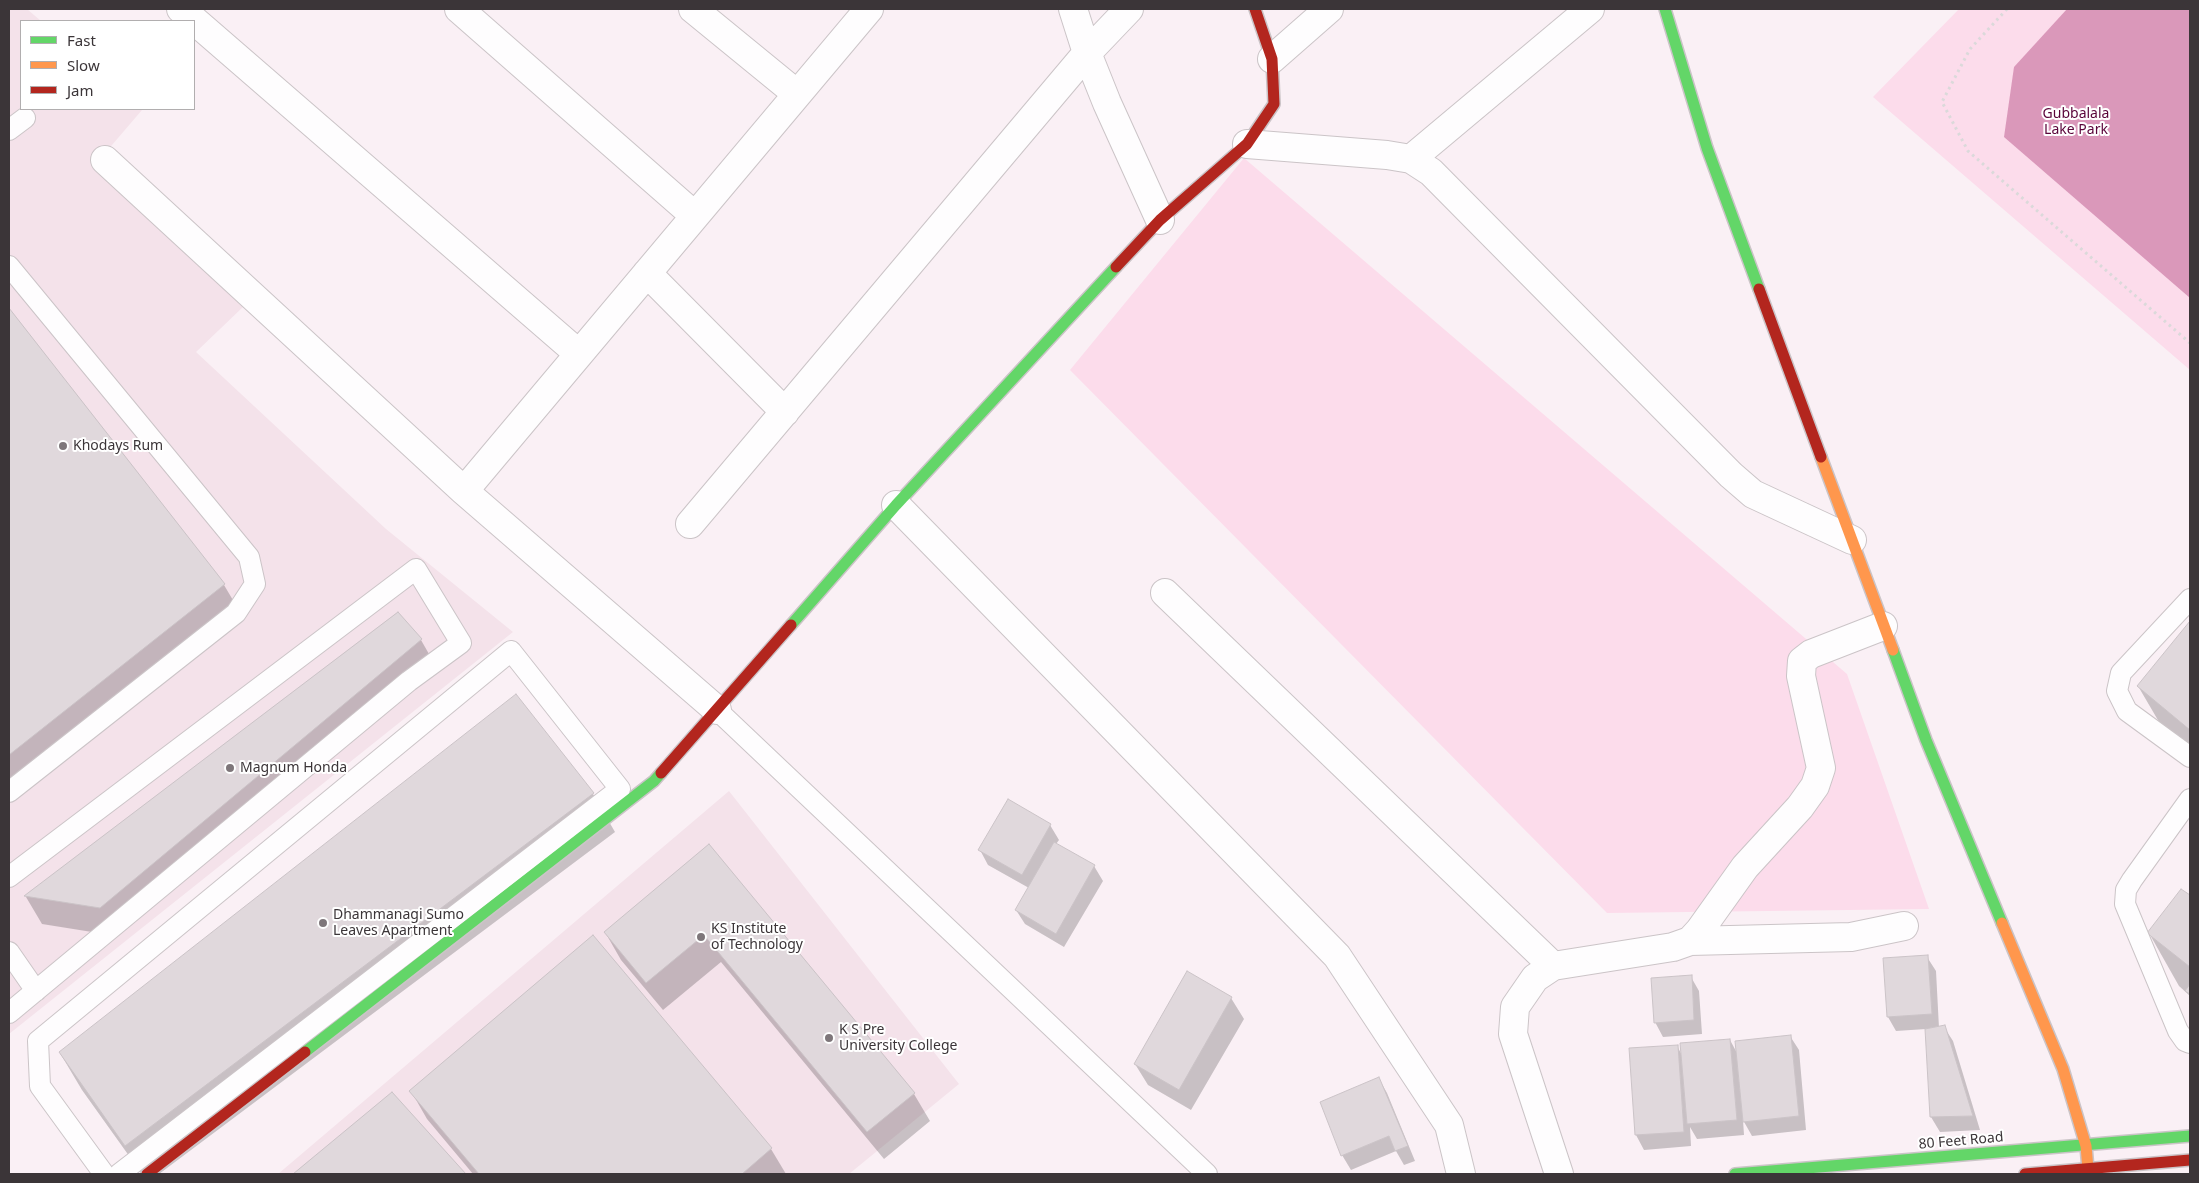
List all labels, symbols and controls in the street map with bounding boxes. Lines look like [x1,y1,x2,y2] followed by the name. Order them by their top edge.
[20,20,195,110] legend
[67,30,96,50] text: Fast
[67,55,100,75] text: Slow
[67,80,94,100] text: Jam
[2043,106,2109,138] park label: Gubbalala Lake Park
[73,438,163,454] place label: Khodays Rum
[57,440,69,452] marker: Khodays Rum
[240,760,347,776] place label: Magnum Honda
[224,762,236,774] marker: Magnum Honda
[333,907,464,940] place label: Dhammanagi Sumo Leaves Apartment
[317,917,329,929] marker: Dhammanagi Sumo Leaves Apartment
[711,921,803,954] place label: KS Institute of Technology
[695,931,707,943] marker: KS Institute of Technology
[839,1022,957,1054] place label: K S Pre University College
[823,1032,835,1044] marker: K S Pre University College
[1918,1129,2004,1153] street label: 80 Feet Road

